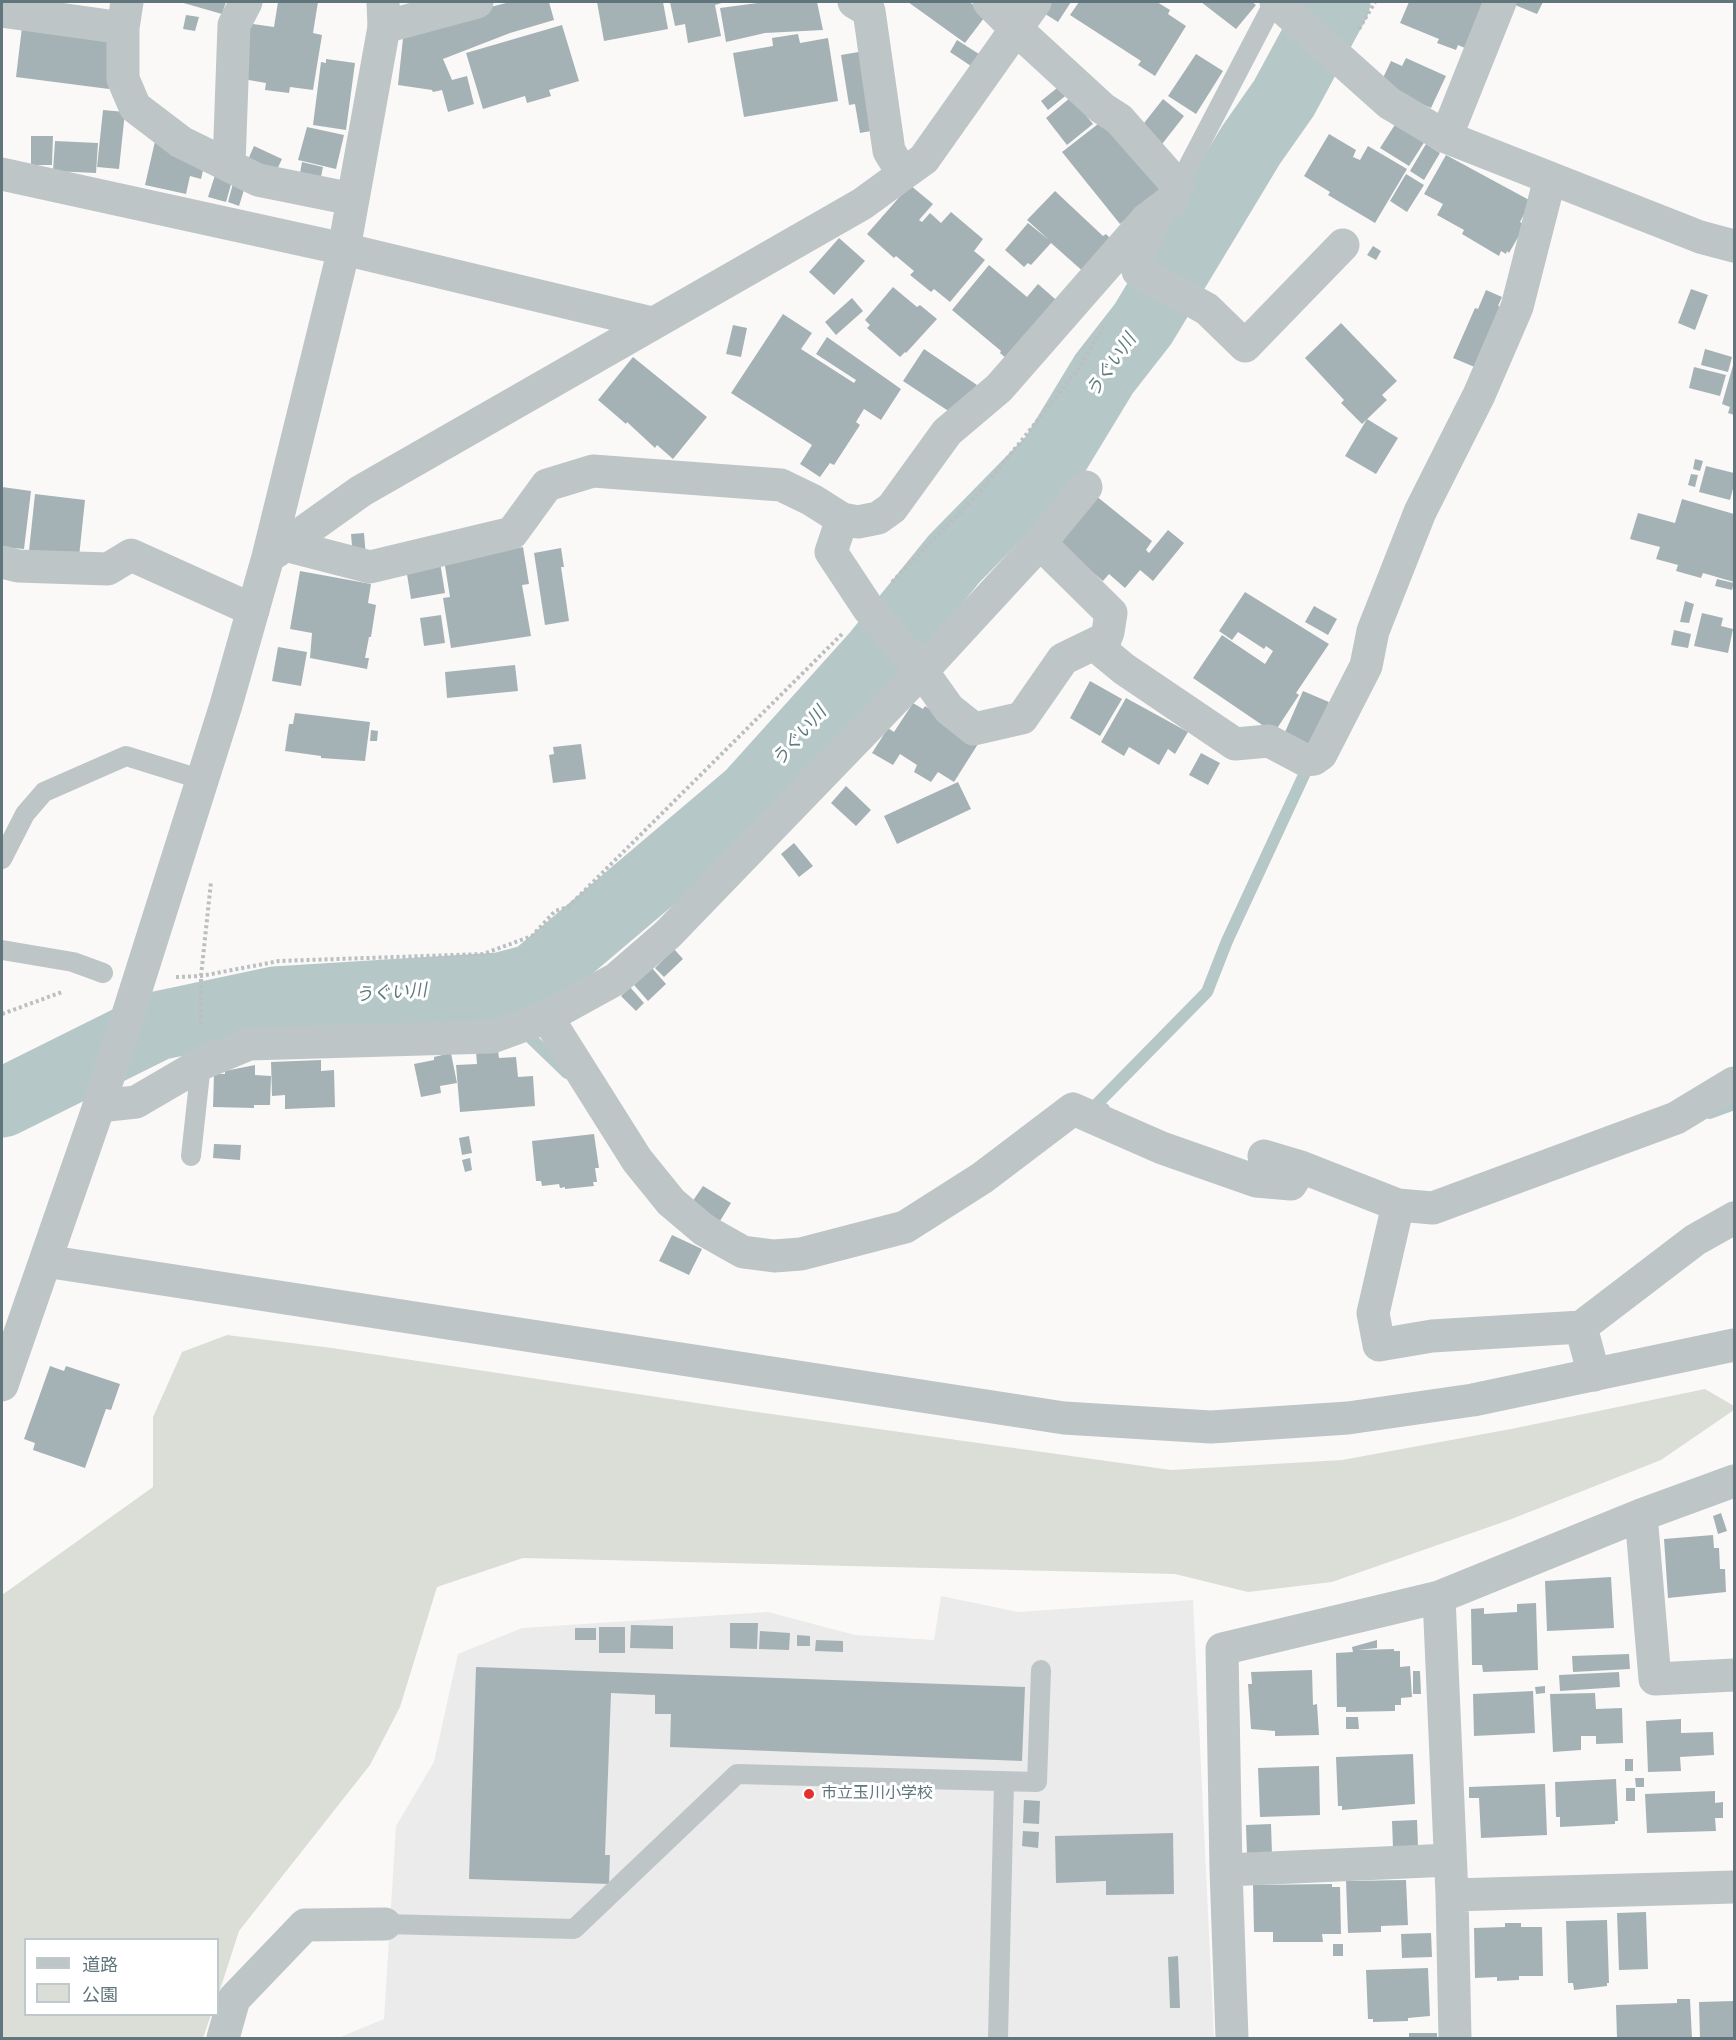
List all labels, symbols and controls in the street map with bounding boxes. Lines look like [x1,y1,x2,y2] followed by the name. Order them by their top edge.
[1083,330,1141,402] water label: うぐい川
[768,703,832,771] water label: うぐい川
[354,981,428,1007] water label: うぐい川
[821,1784,933,1804] place label: 市立玉川小学校
[802,1787,816,1801] marker: 市立玉川小学校
[24,1938,219,2016] legend
[82,1953,118,1977] text: 道路
[82,1983,118,2007] text: 公園

